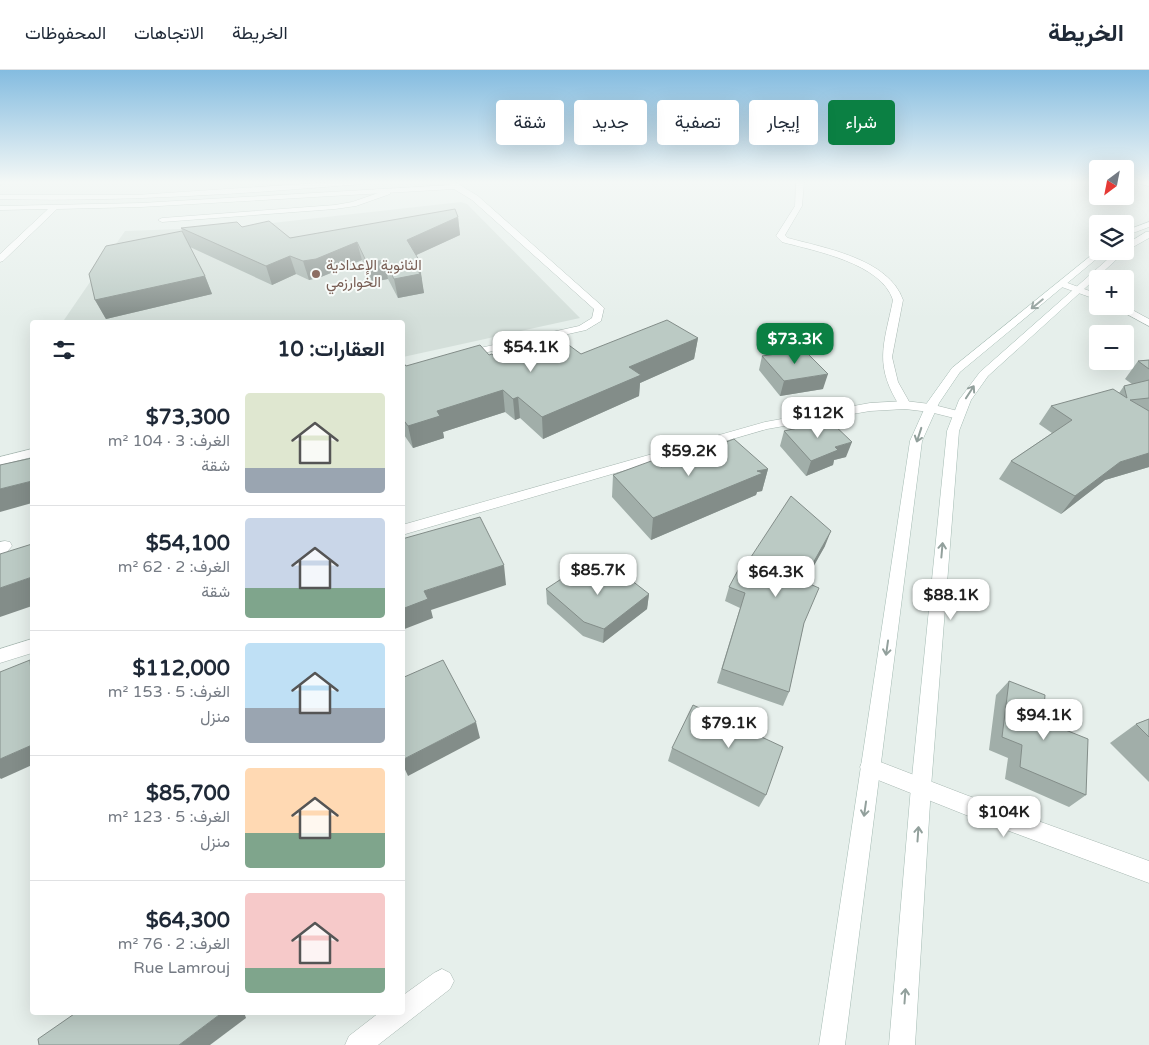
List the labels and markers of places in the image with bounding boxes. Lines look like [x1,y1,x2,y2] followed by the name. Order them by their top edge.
[326,256,422,295] place label: الثانوية الإعدادية الخوارزمي
[310,268,322,280] marker: الثانوية الإعدادية الخوارزمي
[754,322,836,365] pin: $73.3K
[490,330,572,373] pin: $54.1K
[783,396,853,439] pin: $112K
[648,434,730,477] pin: $59.2K
[557,554,639,596] pin: $85.7K
[735,556,817,598] pin: $64.3K
[910,578,992,621] pin: $88.1K
[1003,698,1085,741] pin: $94.1K
[688,706,770,749] pin: $79.1K
[969,796,1039,838] pin: $104K

